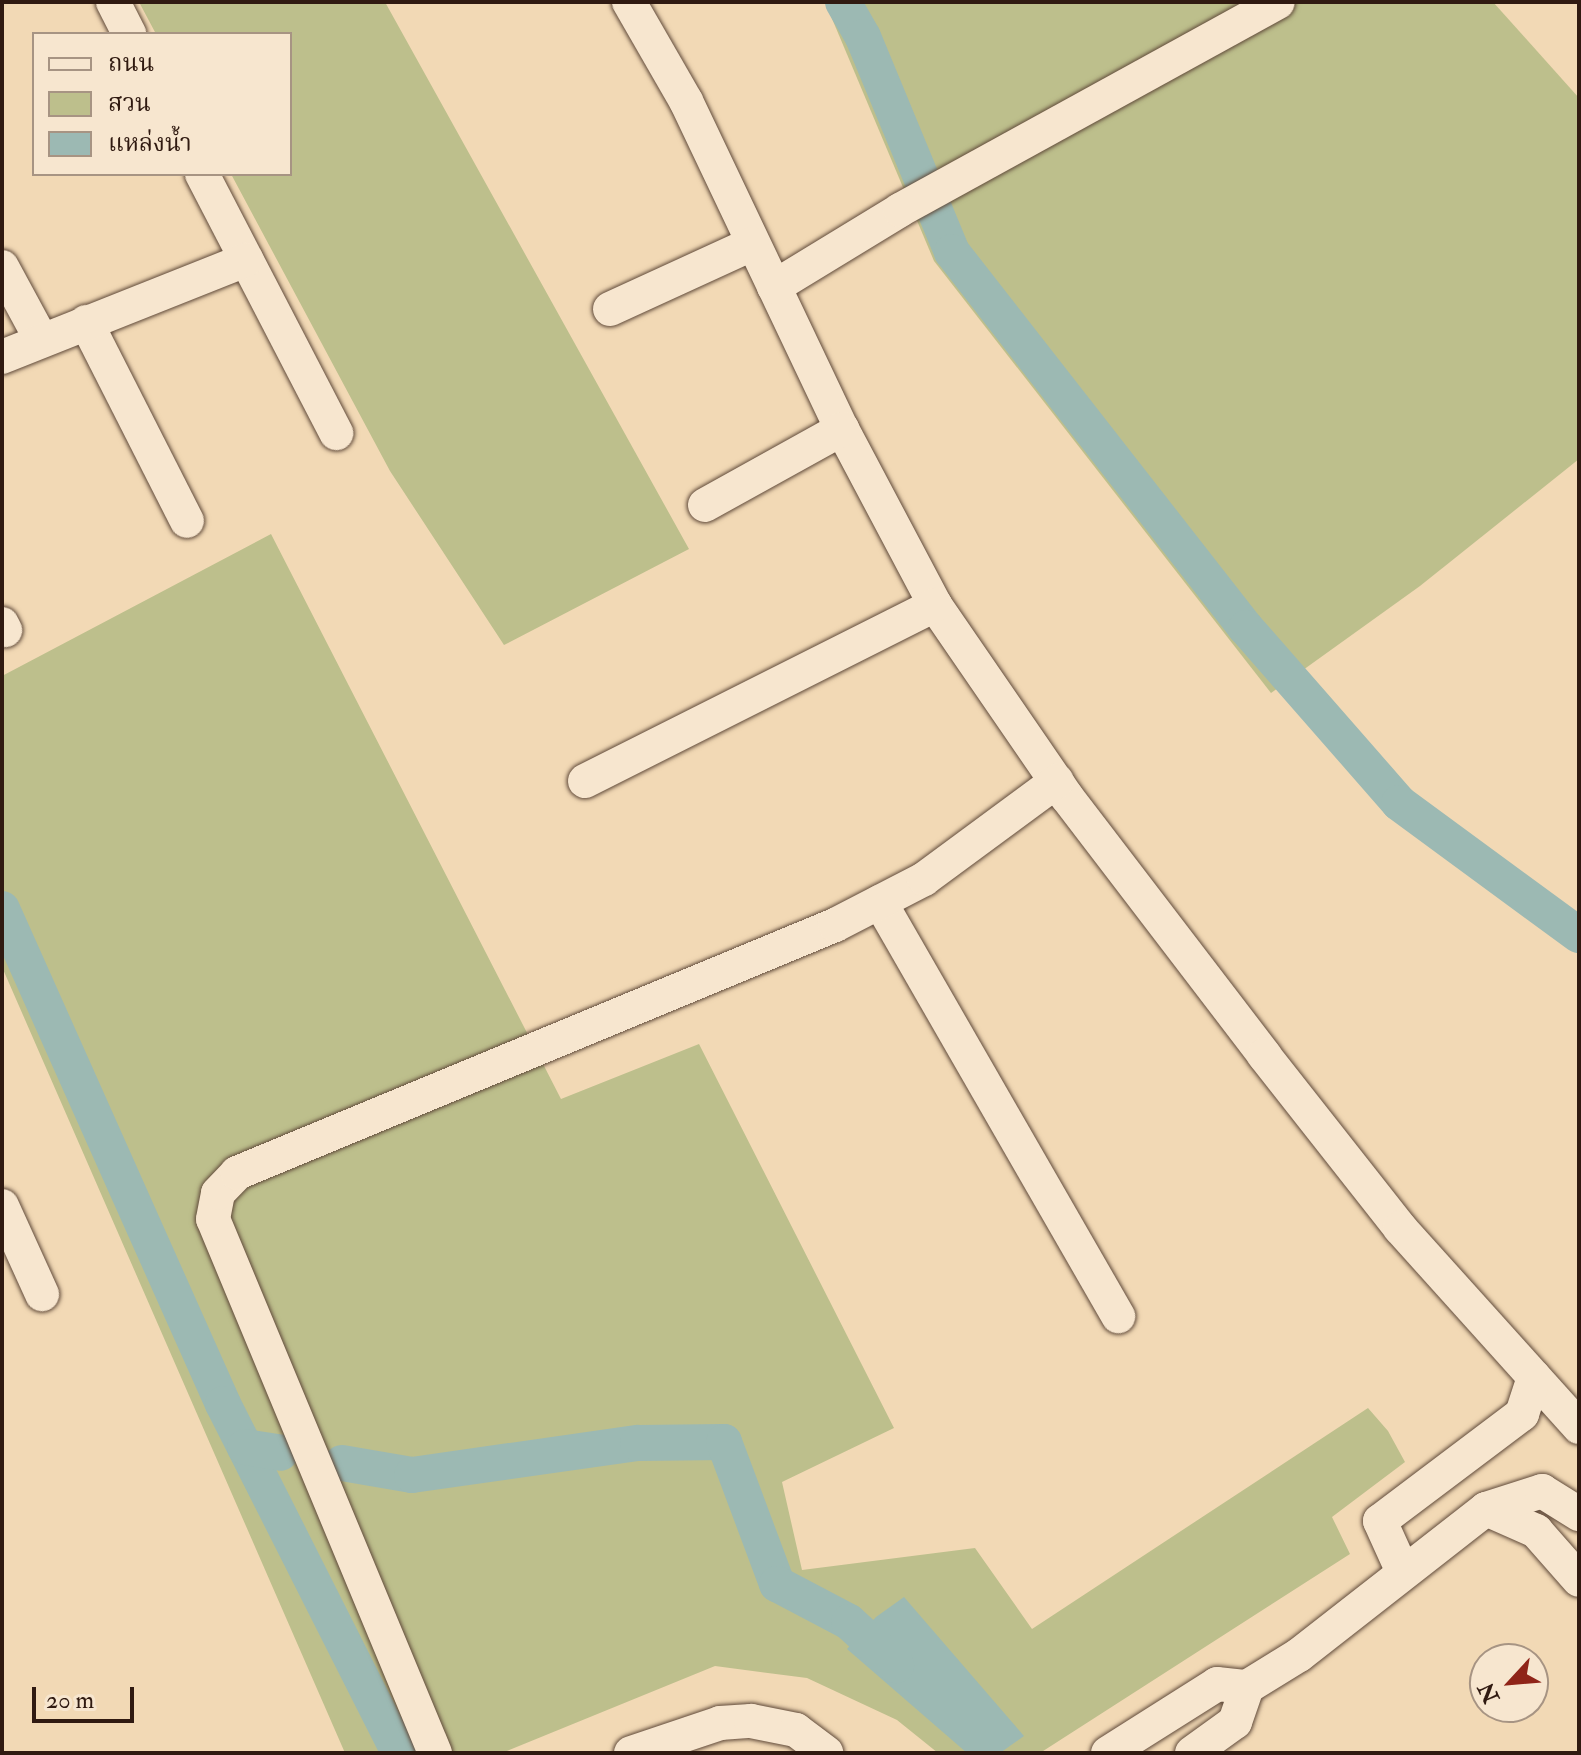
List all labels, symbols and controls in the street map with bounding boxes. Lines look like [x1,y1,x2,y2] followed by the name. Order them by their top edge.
[32,32,292,176] legend
[108,48,154,79] text: ถนน
[108,88,151,119] text: สวน
[108,128,192,159] text: แหล่งน้ำ
[1469,1643,1549,1723] north arrow
[36,1671,138,1721] scale bar
[1472,1678,1506,1708] text: N
[46,1685,94,1716] text: 20 m

